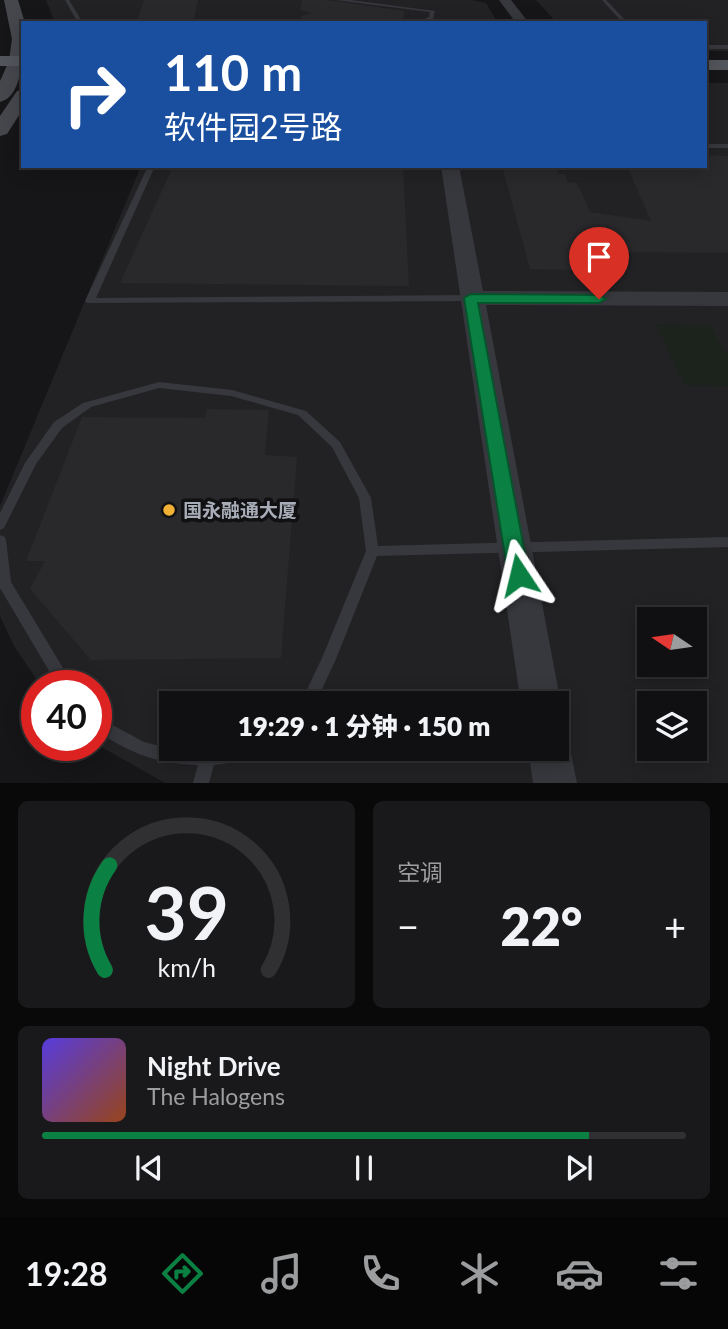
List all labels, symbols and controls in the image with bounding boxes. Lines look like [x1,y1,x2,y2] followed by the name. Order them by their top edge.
[164,43,302,101] text: 110 m
[49,49,140,140] icon: right
[164,107,343,146] text: 软件园2号路
[569,227,629,299] pin
[580,238,618,276] icon: arrive
[183,498,297,521] place label: 国永融通大厦
[161,502,177,518] marker: 国永融通大厦
[482,538,556,612] position arrow
[637,607,707,677] north arrow
[637,607,707,761] map controls
[21,670,112,761] speed limit sign: 40
[637,691,707,761] button: layers
[238,710,490,742] text: 19:29 · 1 分钟 · 150 m
[397,858,443,886] text: 空调
[144,869,229,957] text: 39
[501,895,582,957] text: 22°
[397,903,419,949] text: −
[664,903,686,949] text: +
[157,952,216,982] text: km/h
[147,1050,281,1082] text: Night Drive
[147,1082,285,1110] text: The Halogens
[130,1149,168,1187] icon: previous
[345,1149,383,1187] icon: pause
[560,1149,598,1187] icon: next
[158,1249,207,1298] icon: directions
[257,1249,306,1298] icon: music
[356,1249,405,1298] icon: phone
[455,1249,504,1298] icon: climate
[555,1249,604,1298] icon: car
[654,1249,703,1298] icon: filters
[25,1254,108,1293] text: 19:28

